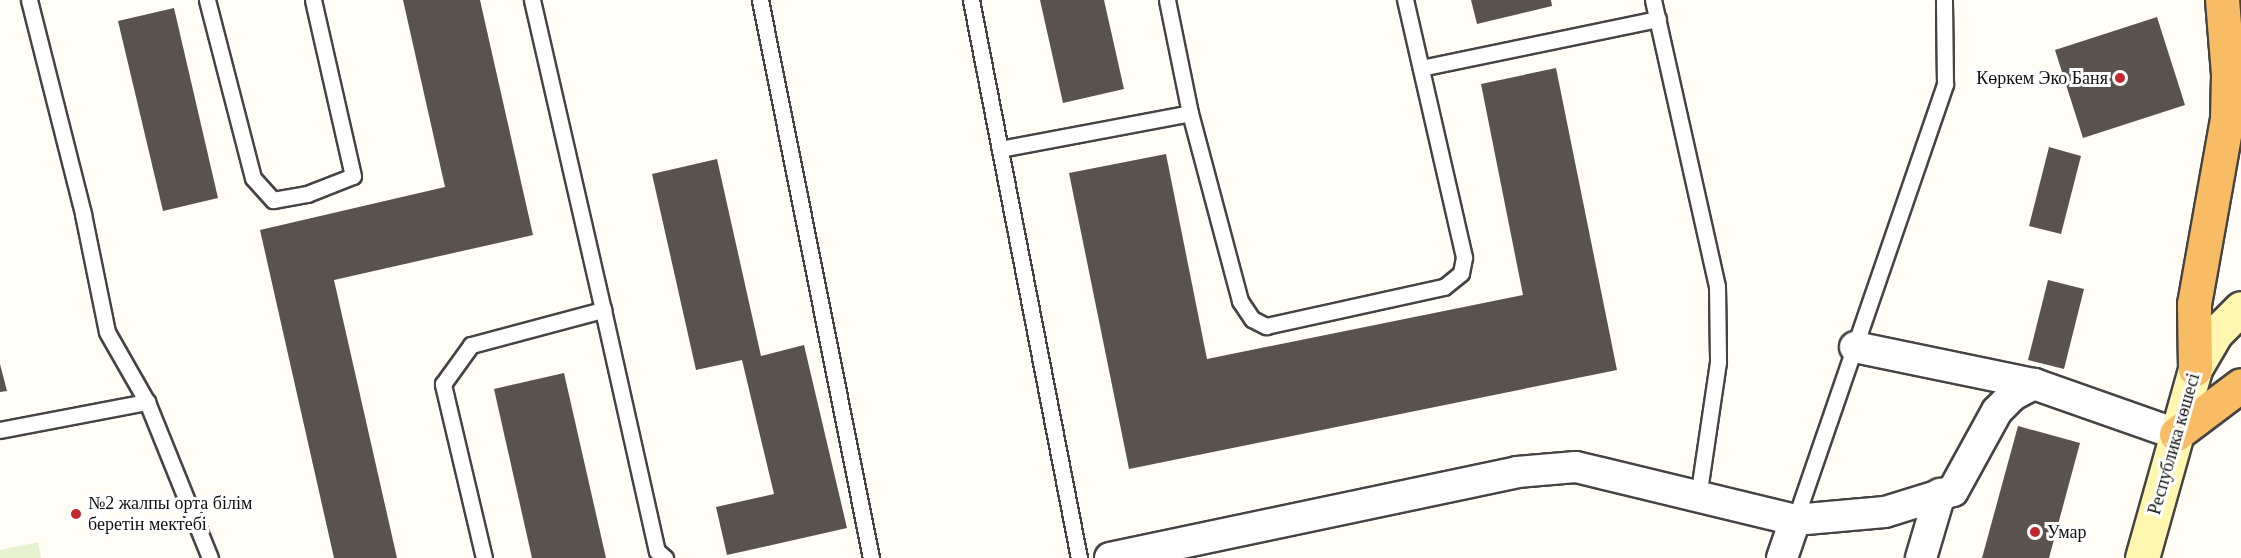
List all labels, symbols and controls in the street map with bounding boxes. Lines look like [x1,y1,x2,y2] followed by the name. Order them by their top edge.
[1976,67,2108,89] place label: Көркем Эко Баня
[2113,71,2127,85] marker: Көркем Эко Баня
[2144,371,2204,517] street label: Республика көшесі
[88,493,252,536] place label: №2 жалпы орта білім беретін мектебі
[69,507,83,521] marker: №2 жалпы орта білім беретін мектебі
[2047,521,2086,543] place label: Умар
[2028,525,2042,539] marker: Умар

